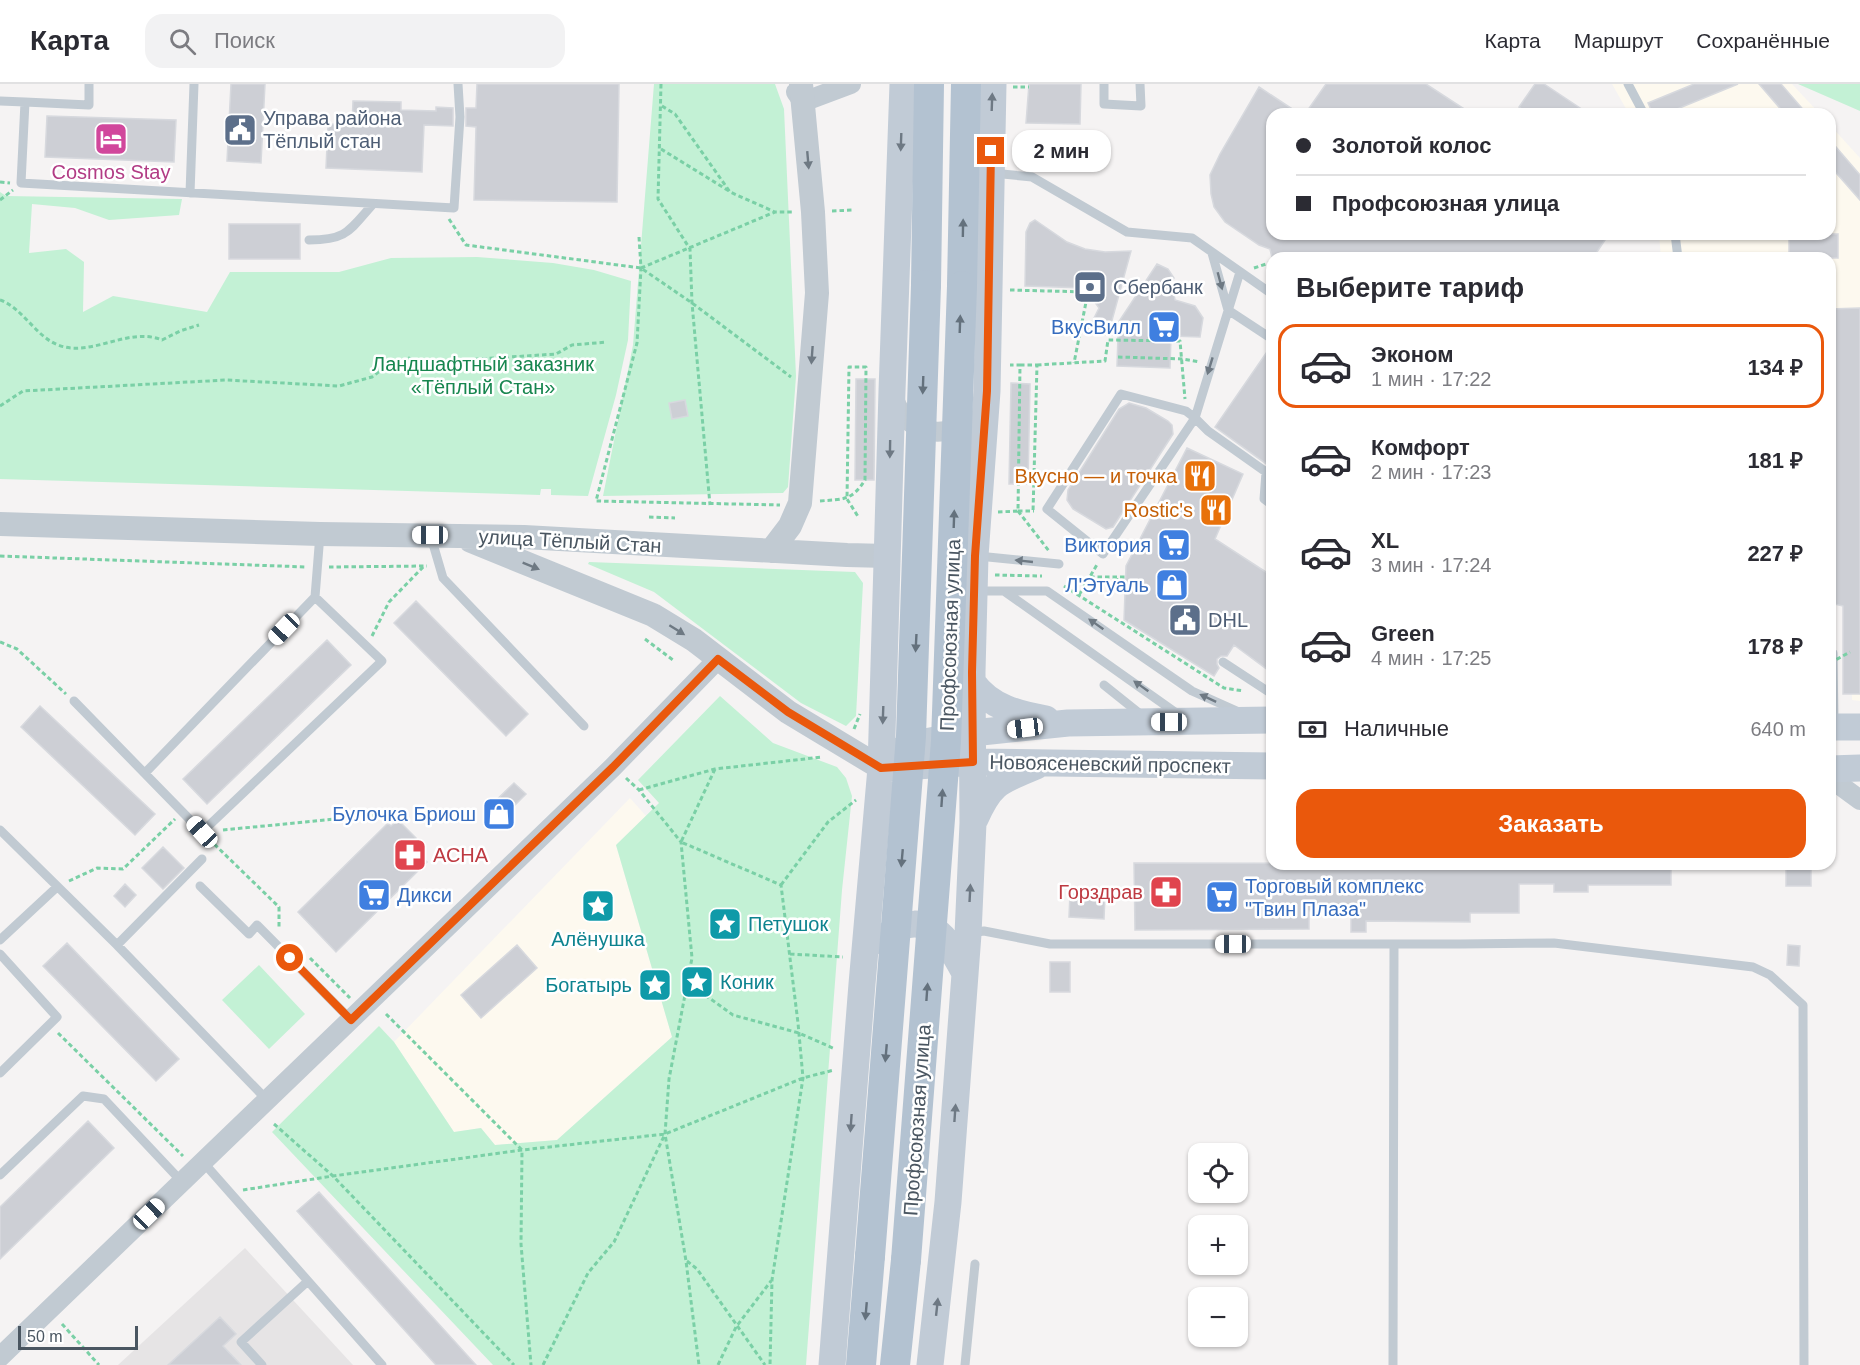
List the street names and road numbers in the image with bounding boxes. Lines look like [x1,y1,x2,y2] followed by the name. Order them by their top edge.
[478,525,662,557] street label: улица Тёплый Стан
[936,538,964,731] street label: Профсоюзная улица
[989,751,1231,777] street label: Новоясеневский проспект
[899,1023,935,1217] street label: Профсоюзная улица

